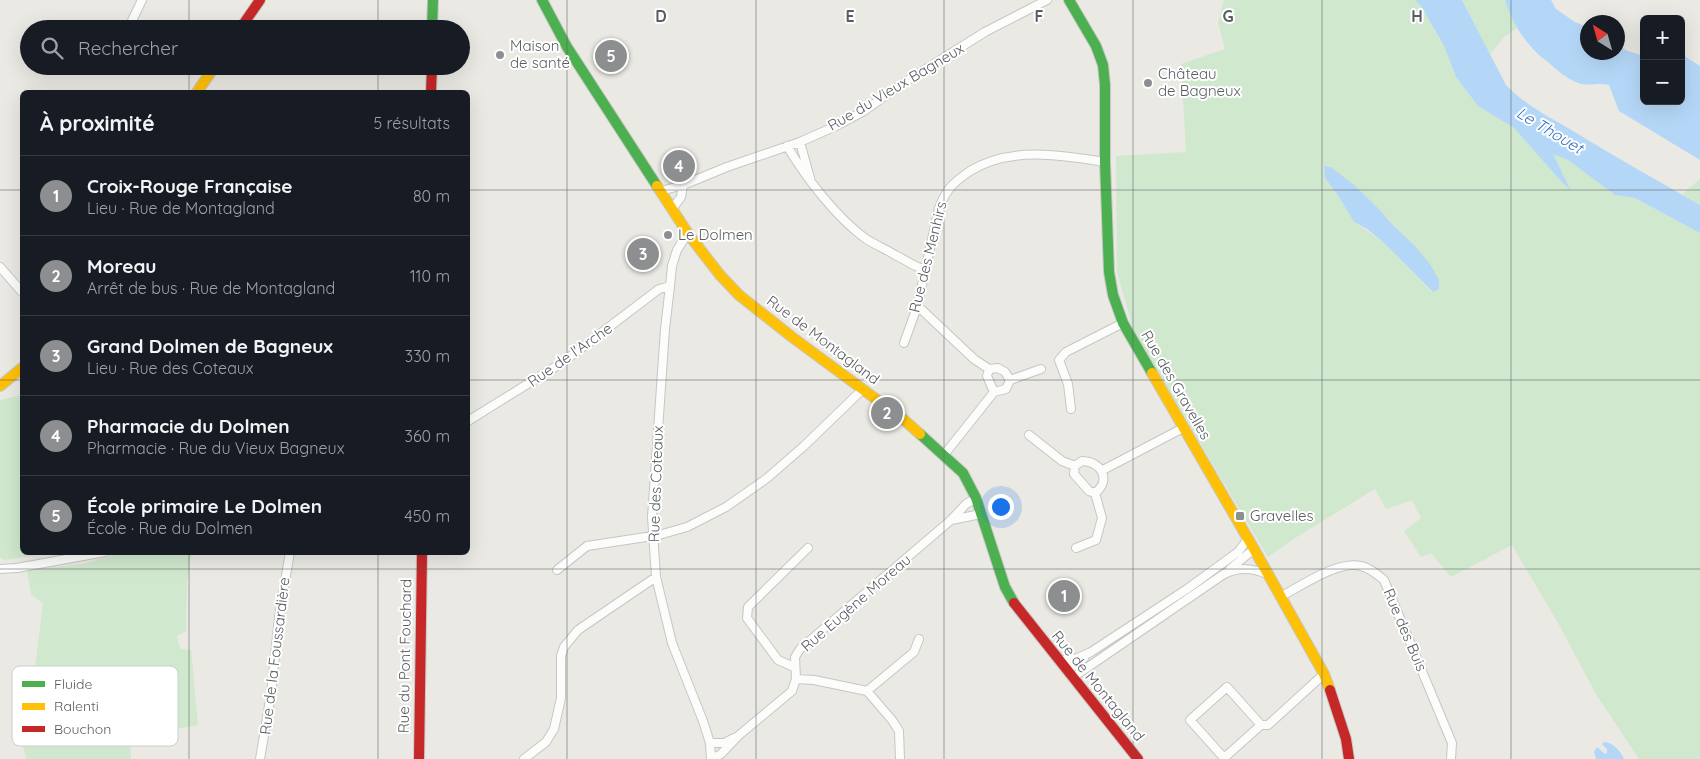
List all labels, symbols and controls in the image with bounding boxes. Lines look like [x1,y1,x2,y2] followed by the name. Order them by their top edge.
[655,6,667,26] text: D
[845,6,855,26] text: E
[1035,6,1044,26] text: F
[1222,6,1234,26] text: G
[1411,6,1423,26] text: H
[1580,15,1625,60] north arrow
[1640,15,1685,105] map controls
[1640,15,1685,60] button: +
[20,20,470,75] search box
[38,34,66,62] icon: search
[78,36,178,60] text: Rechercher
[510,36,570,72] place label: Maison de santé
[595,37,627,75] pin: 5
[824,38,967,135] street label: Rue du Vieux Bagneux
[494,49,506,61] marker: Maison de santé
[1640,60,1685,105] button: −
[1158,64,1241,100] place label: Château de Bagneux
[1142,77,1154,89] marker: Château de Bagneux
[1513,102,1588,158] water label: Le Thouet
[40,110,155,136] text: À proximité
[373,113,450,133] text: 5 résultats
[663,147,695,185] pin: 4
[87,174,292,198] text: Croix-Rouge Française
[53,186,59,206] text: 1
[413,186,450,206] text: 80 m
[87,198,275,218] text: Lieu · Rue de Montagland
[905,199,950,314] street label: Rue des Menhirs
[678,225,753,244] place label: Le Dolmen
[662,229,674,241] marker: Le Dolmen
[627,235,659,273] pin: 3
[87,254,156,278] text: Moreau
[51,266,61,286] text: 2
[410,266,450,286] text: 110 m
[87,278,335,298] text: Arrêt de bus · Rue de Montagland
[763,291,884,388] street label: Rue de Montagland
[524,318,616,391] street label: Rue de l'Arche
[1137,327,1215,443] street label: Rue des Gravelles
[87,334,333,358] text: Grand Dolmen de Bagneux
[52,346,60,366] text: 3
[405,346,450,366] text: 330 m
[87,358,254,378] text: Lieu · Rue des Coteaux
[871,394,903,432] pin: 2
[87,414,290,438] text: Pharmacie du Dolmen
[644,425,667,543] street label: Rue des Coteaux
[51,426,61,446] text: 4
[405,426,450,446] text: 360 m
[87,438,344,458] text: Pharmacie · Rue du Vieux Bagneux
[87,494,322,518] text: École primaire Le Dolmen
[988,494,1014,520] your location
[51,506,61,526] text: 5
[404,506,450,526] text: 450 m
[1250,506,1314,525] place label: Gravelles
[1234,510,1246,522] marker: Gravelles
[87,518,253,538] text: École · Rue du Dolmen
[797,550,915,656] street label: Rue Eugène Moreau
[255,576,294,736] street label: Rue de la Foussardière
[1048,577,1080,615] pin: 1
[394,579,415,733] street label: Rue du Pont Fouchard
[1379,585,1431,674] street label: Rue des Buis
[1048,627,1149,745] street label: Rue de Montagland
[12,666,178,746] legend
[54,675,93,693] text: Fluide
[54,697,99,715] text: Ralenti
[54,720,111,738] text: Bouchon

